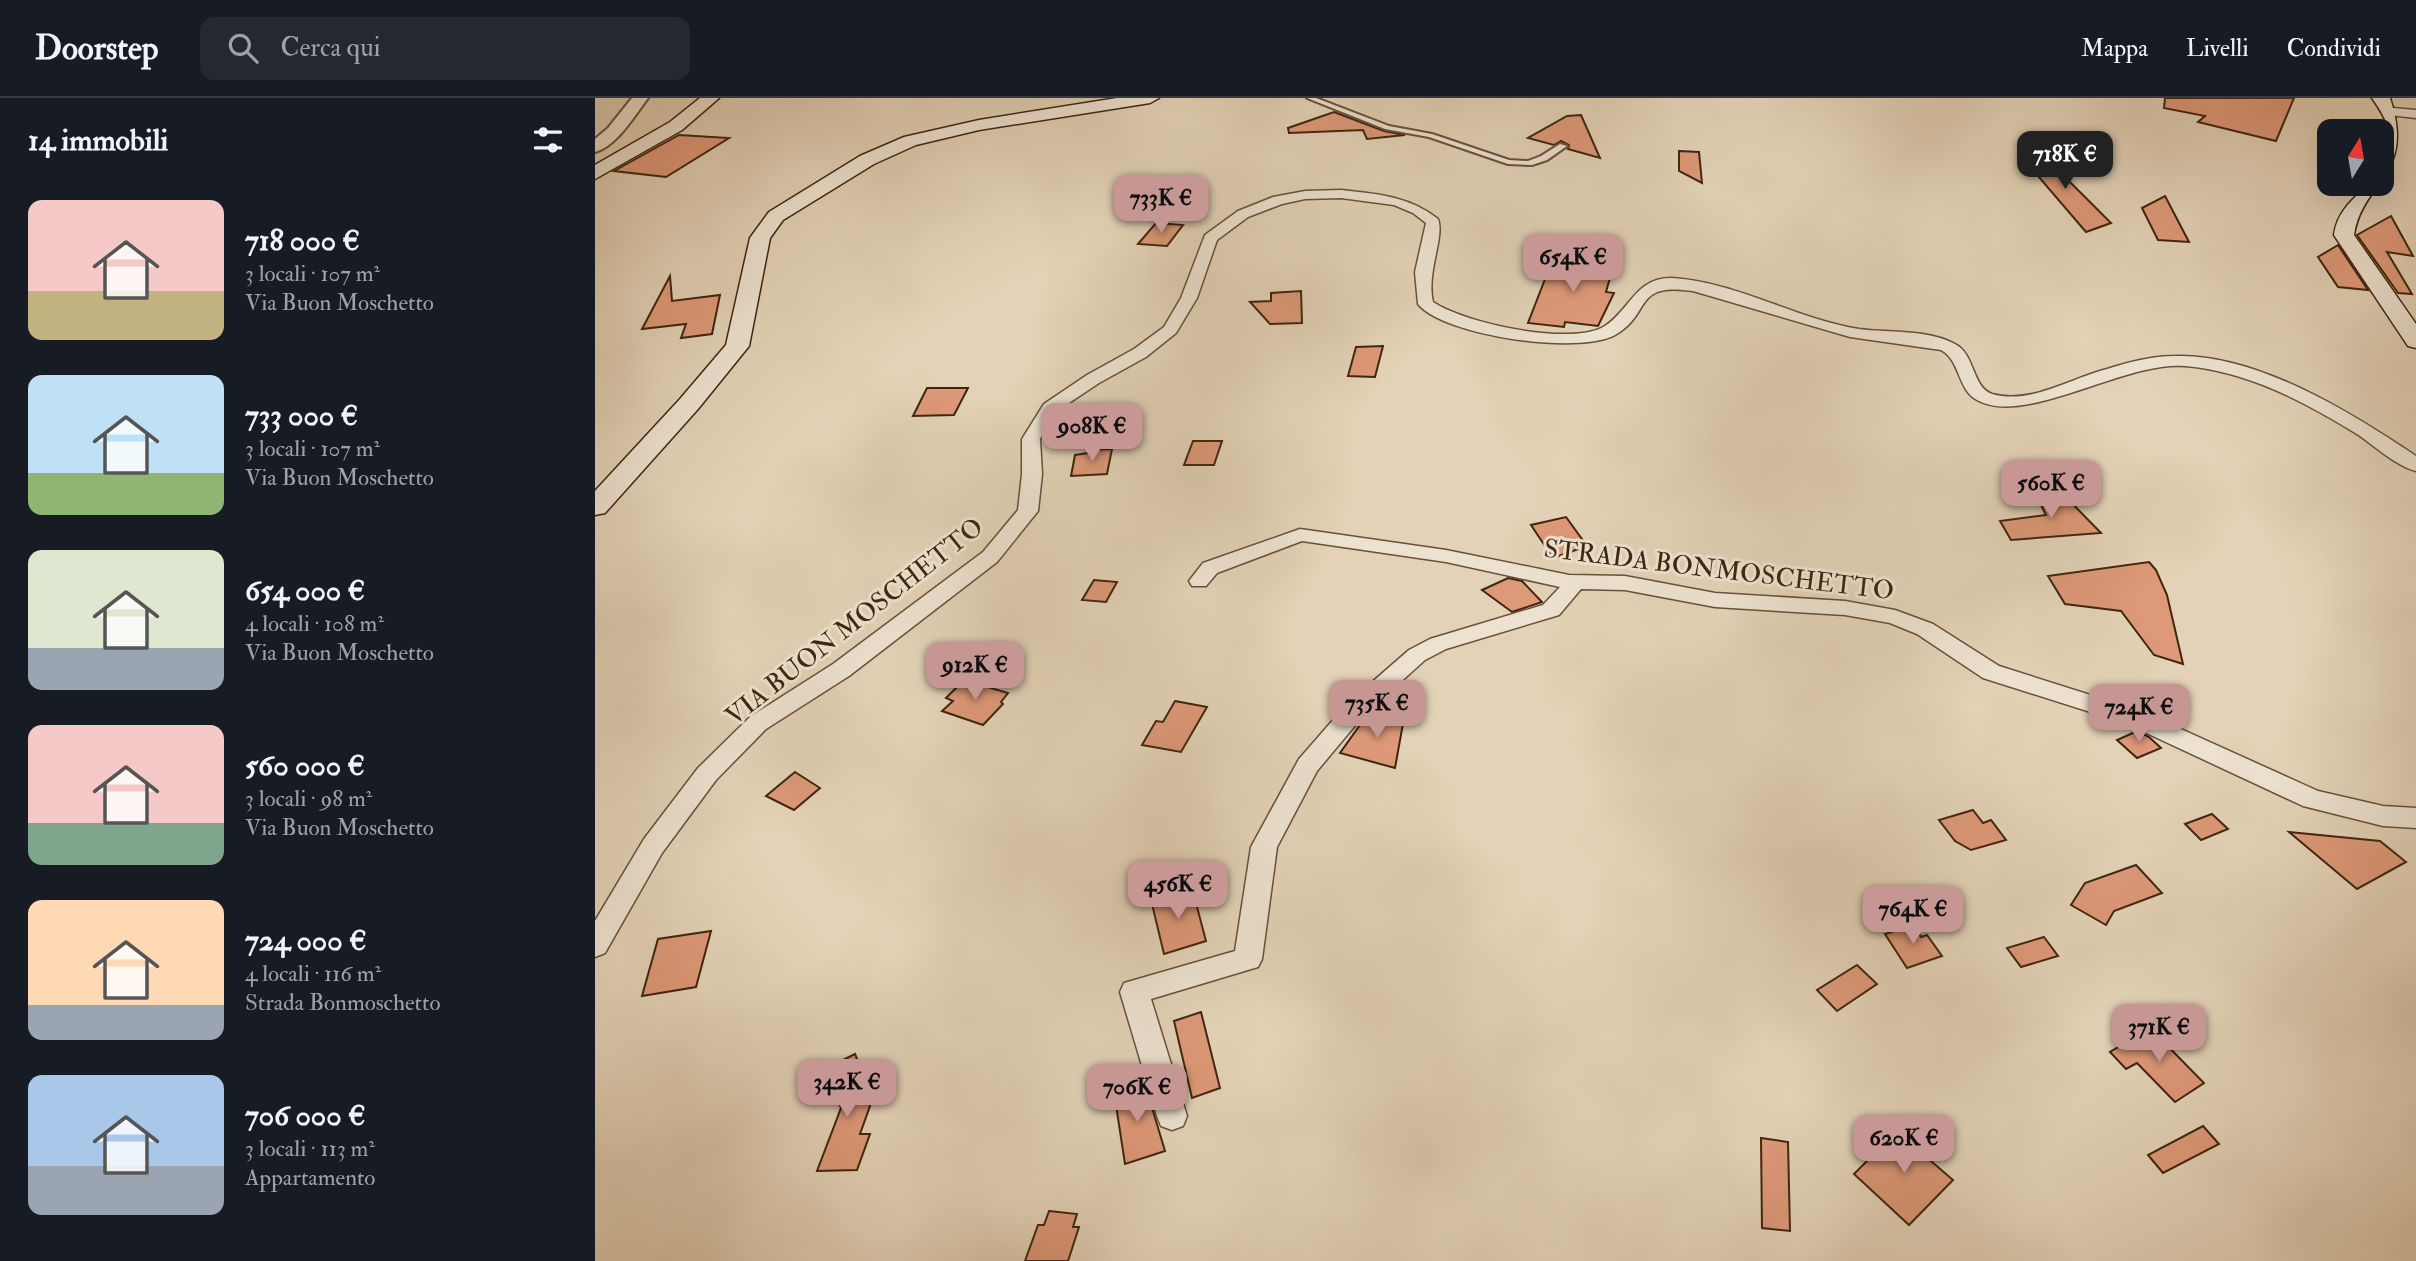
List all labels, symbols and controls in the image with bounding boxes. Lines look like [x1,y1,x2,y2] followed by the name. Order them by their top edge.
[200,17,690,80] search box
[35,28,158,69] text: Doorstep
[224,29,262,67] icon: search
[280,32,381,64] text: Cerca qui
[2081,33,2148,64] text: Mappa
[2186,33,2249,64] text: Livelli
[2287,33,2381,64] text: Condividi
[2317,119,2394,196] north arrow
[2317,119,2394,196] map controls
[529,121,567,159] icon: filters
[28,122,168,159] text: 14 immobili
[2008,132,2122,191] pin: 718K €
[2033,139,2097,168] text: 718K €
[1104,176,1218,235] pin: 733K €
[1130,183,1192,212] text: 733K €
[245,222,360,259] text: 718 000 €
[84,228,168,312] icon: home
[1516,234,1630,294] pin: 654K €
[1539,242,1607,271] text: 654K €
[245,259,380,288] text: 3 locali · 107 m²
[245,288,434,317] text: Via Buon Moschetto
[245,397,358,434] text: 733 000 €
[84,403,168,487] icon: home
[1035,404,1149,463] pin: 908K €
[1058,411,1126,440] text: 908K €
[245,434,380,463] text: 3 locali · 107 m²
[1994,460,2108,520] pin: 560K €
[245,463,434,492] text: Via Buon Moschetto
[2017,468,2085,497] text: 560K €
[719,511,990,732] street label: VIA BUON MOSCHETTO
[1542,533,1896,607] street label: STRADA BONMOSCHETTO
[245,572,365,609] text: 654 000 €
[84,578,168,662] icon: home
[245,609,384,638] text: 4 locali · 108 m²
[245,638,434,667] text: Via Buon Moschetto
[918,642,1032,702] pin: 912K €
[942,650,1008,679] text: 912K €
[1320,680,1434,740] pin: 735K €
[2082,684,2196,744] pin: 724K €
[1345,688,1409,717] text: 735K €
[2105,692,2174,721] text: 724K €
[245,747,365,784] text: 560 000 €
[84,753,168,837] icon: home
[245,784,372,813] text: 3 locali · 98 m²
[245,813,434,842] text: Via Buon Moschetto
[1121,862,1235,921] pin: 456K €
[1144,869,1212,898] text: 456K €
[1856,886,1970,946] pin: 764K €
[1879,894,1947,923] text: 764K €
[245,922,366,959] text: 724 000 €
[84,928,168,1012] icon: home
[245,959,381,988] text: 4 locali · 116 m²
[245,988,440,1017] text: Strada Bonmoschetto
[2102,1004,2216,1064] pin: 371K €
[2128,1012,2190,1041] text: 371K €
[790,1060,904,1119] pin: 342K €
[1080,1065,1194,1124] pin: 706K €
[813,1067,881,1096] text: 342K €
[1103,1072,1171,1101] text: 706K €
[245,1097,366,1134] text: 706 000 €
[84,1103,168,1187] icon: home
[1847,1116,1961,1175] pin: 620K €
[1869,1123,1939,1152] text: 620K €
[245,1134,375,1163] text: 3 locali · 113 m²
[245,1163,375,1192] text: Appartamento

